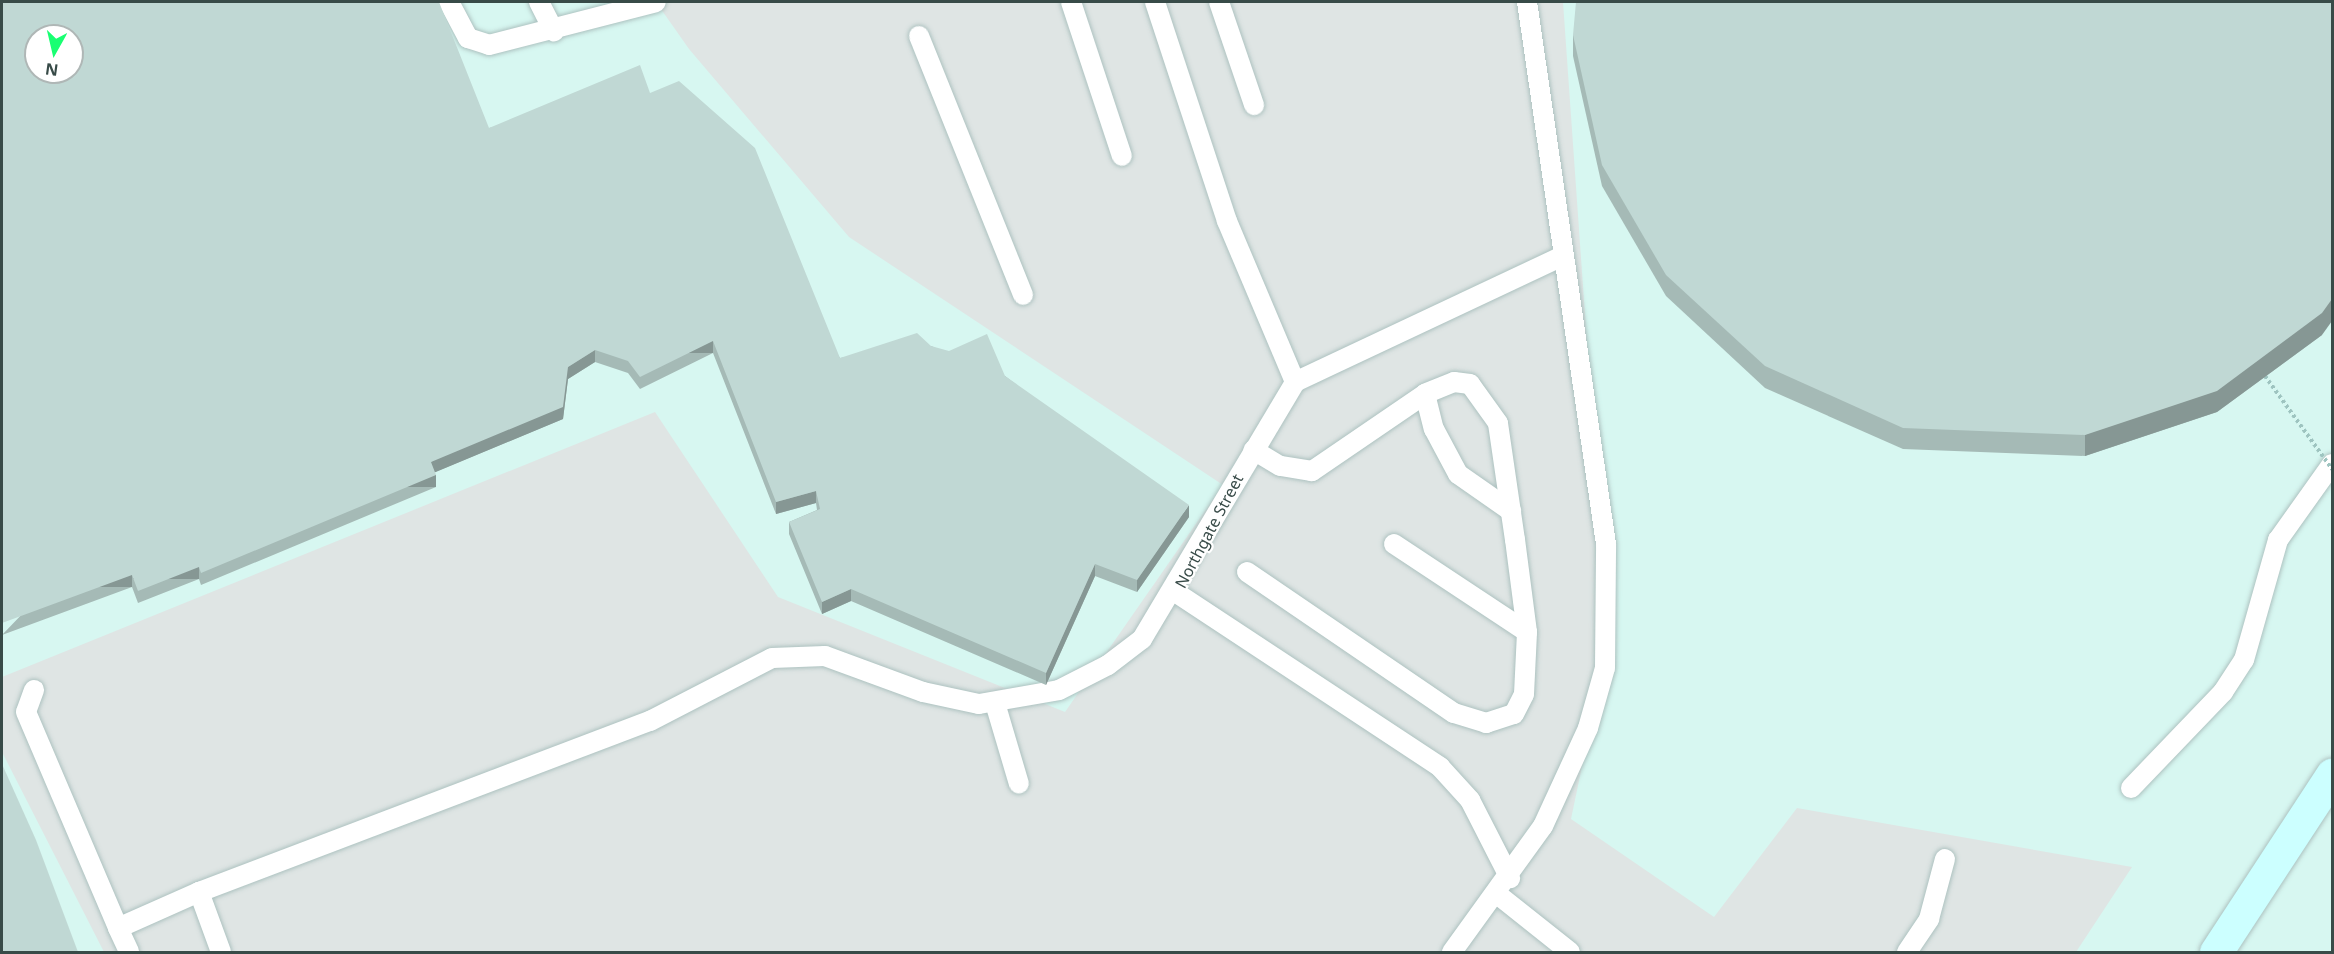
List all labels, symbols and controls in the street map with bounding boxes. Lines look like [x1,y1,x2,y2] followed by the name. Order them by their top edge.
[24,24,84,84] north arrow
[44,58,60,82] text: N
[1171,471,1247,591] street label: Northgate Street

